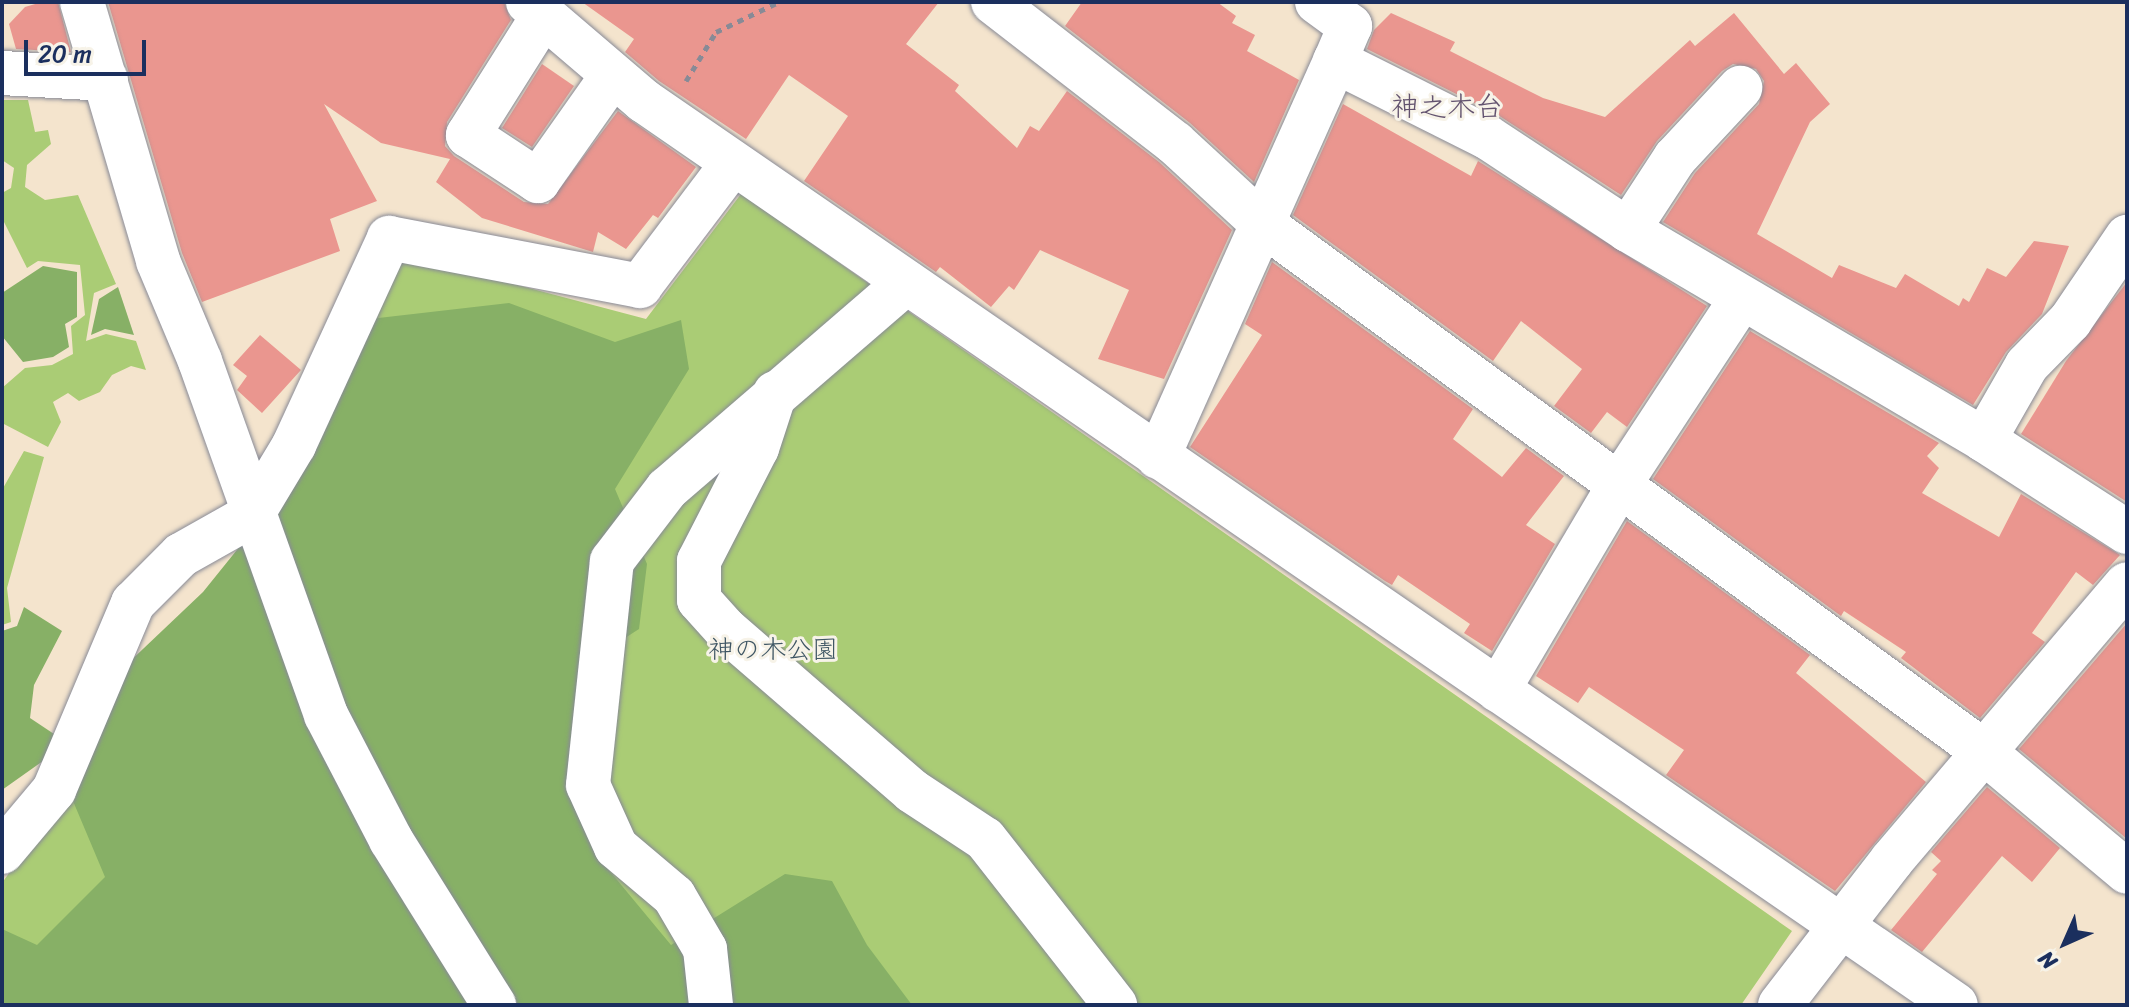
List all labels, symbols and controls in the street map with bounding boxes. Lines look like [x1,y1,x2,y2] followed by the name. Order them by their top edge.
[28,24,150,74] scale bar
[38,33,92,75] text: 20 m
[1391,90,1503,124] district label: 神之木台
[708,634,838,666] park label: 神の木公園
[2025,903,2105,983] north arrow
[2028,941,2067,980] text: N

